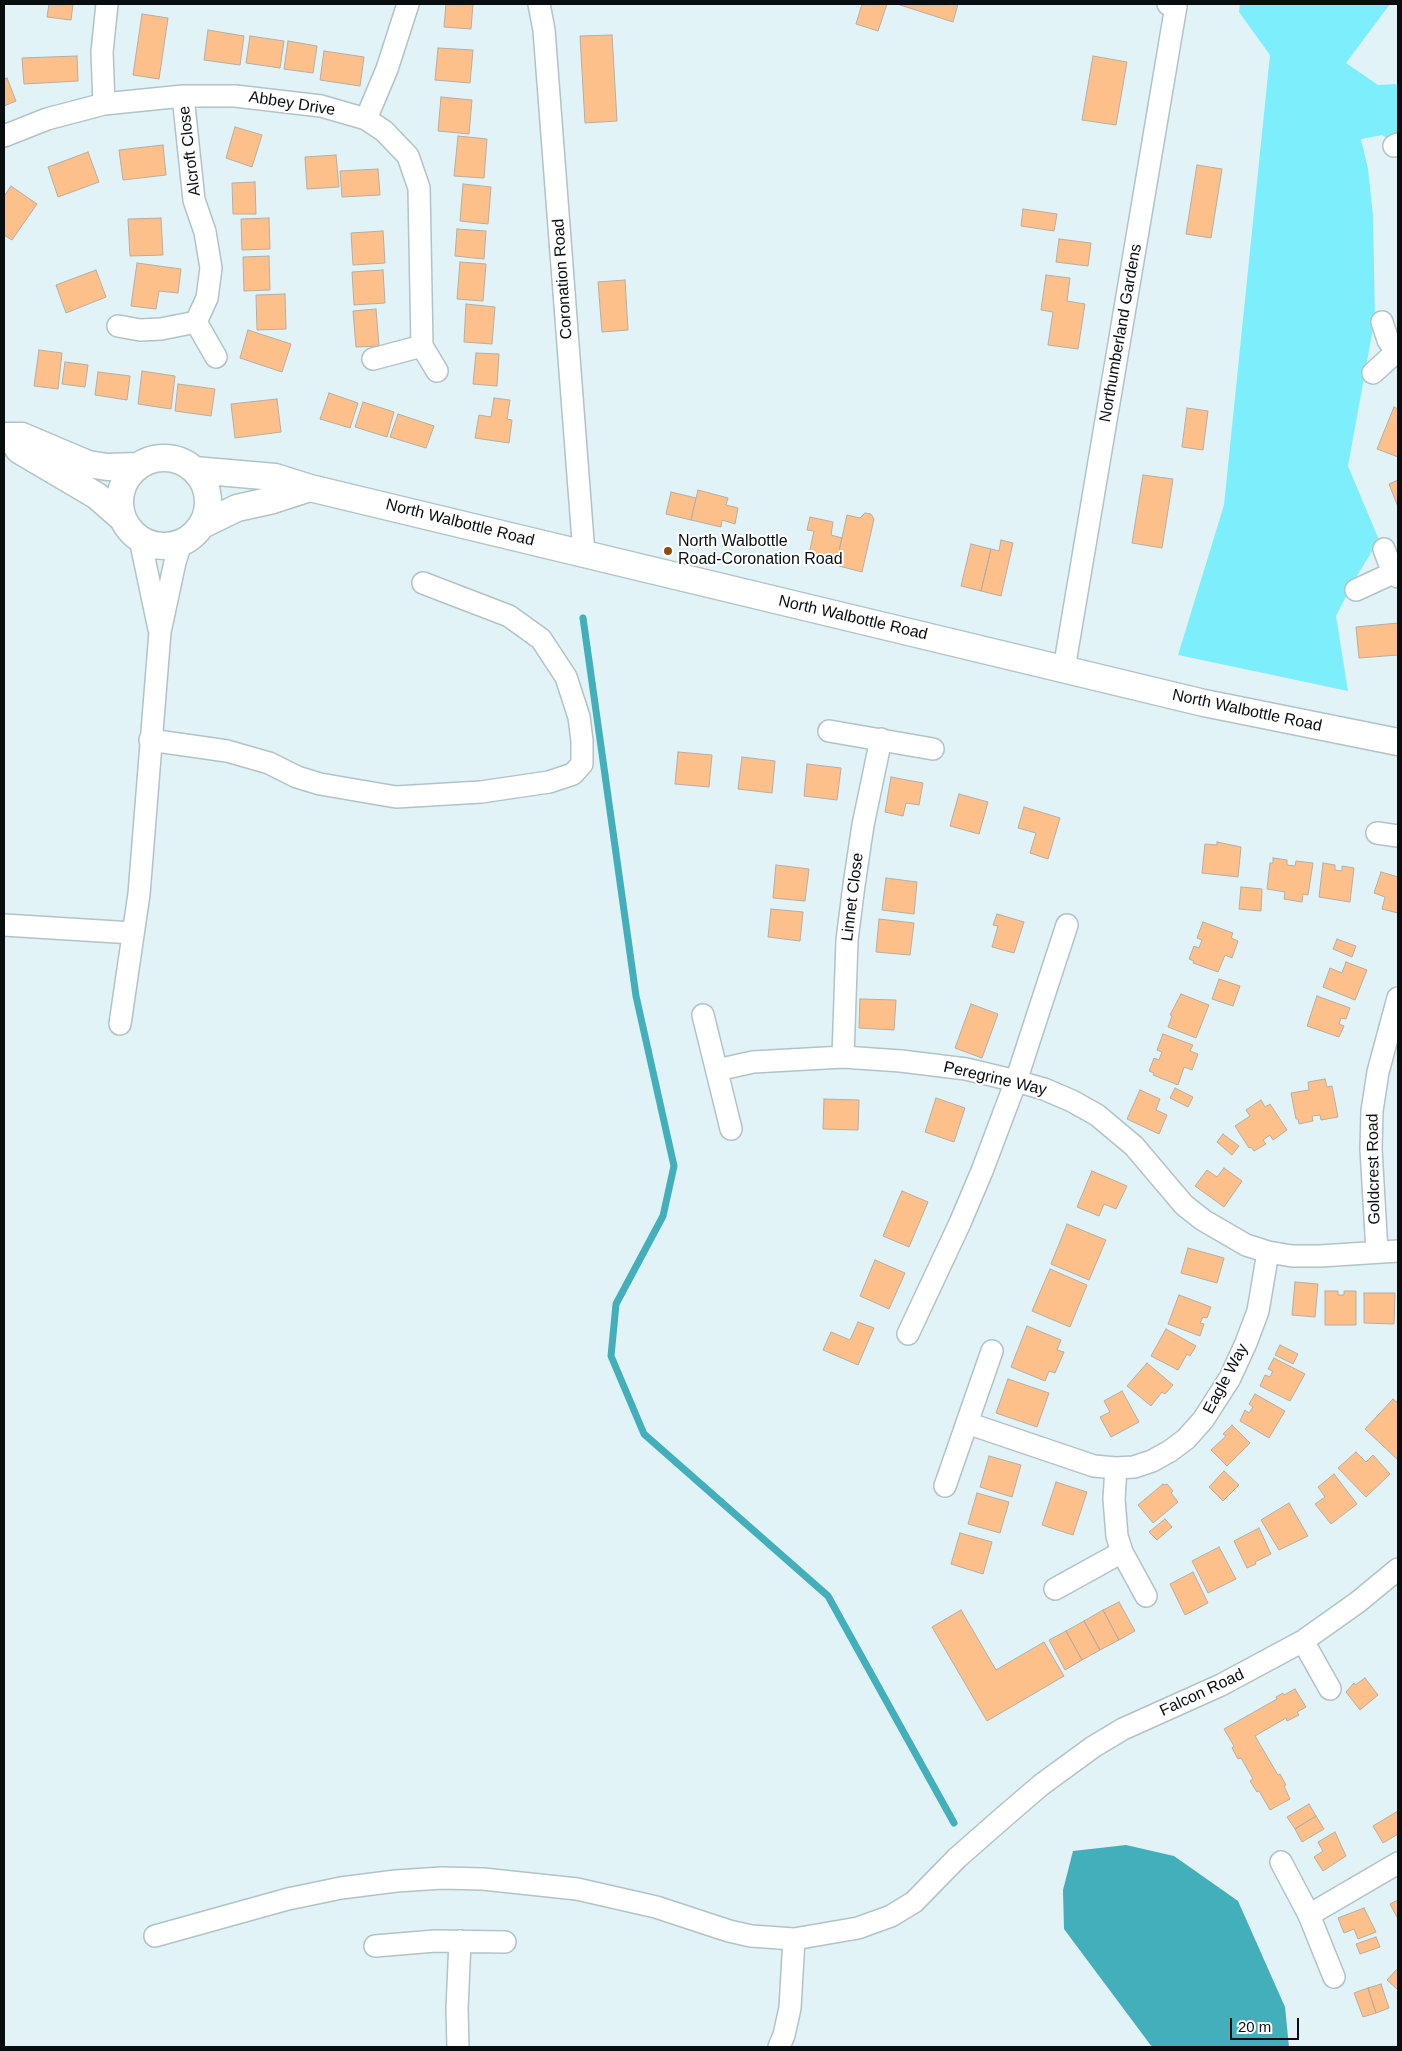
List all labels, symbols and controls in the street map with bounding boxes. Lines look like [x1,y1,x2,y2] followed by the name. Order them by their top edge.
[247,88,337,120] street label: Abbey Drive
[175,105,205,197] street label: Alcroft Close
[549,218,577,340] street label: Coronation Road
[1096,242,1146,424] street label: Northumberland Gardens
[384,495,536,551] street label: North Walbottle Road
[678,532,843,570] place label: North Walbottle Road-Coronation Road
[662,545,674,557] marker: North Walbottle Road-Coronation Road
[777,592,929,644] street label: North Walbottle Road
[1170,686,1324,736] street label: North Walbottle Road
[838,852,868,942] street label: Linnet Close
[942,1058,1048,1100] street label: Peregrine Way
[1363,1113,1385,1225] street label: Goldcrest Road
[1200,1341,1252,1417] street label: Eagle Way
[1157,1665,1247,1721] street label: Falcon Road
[1232,2008,1301,2040] scale bar
[1238,2018,1271,2035] text: 20 m

